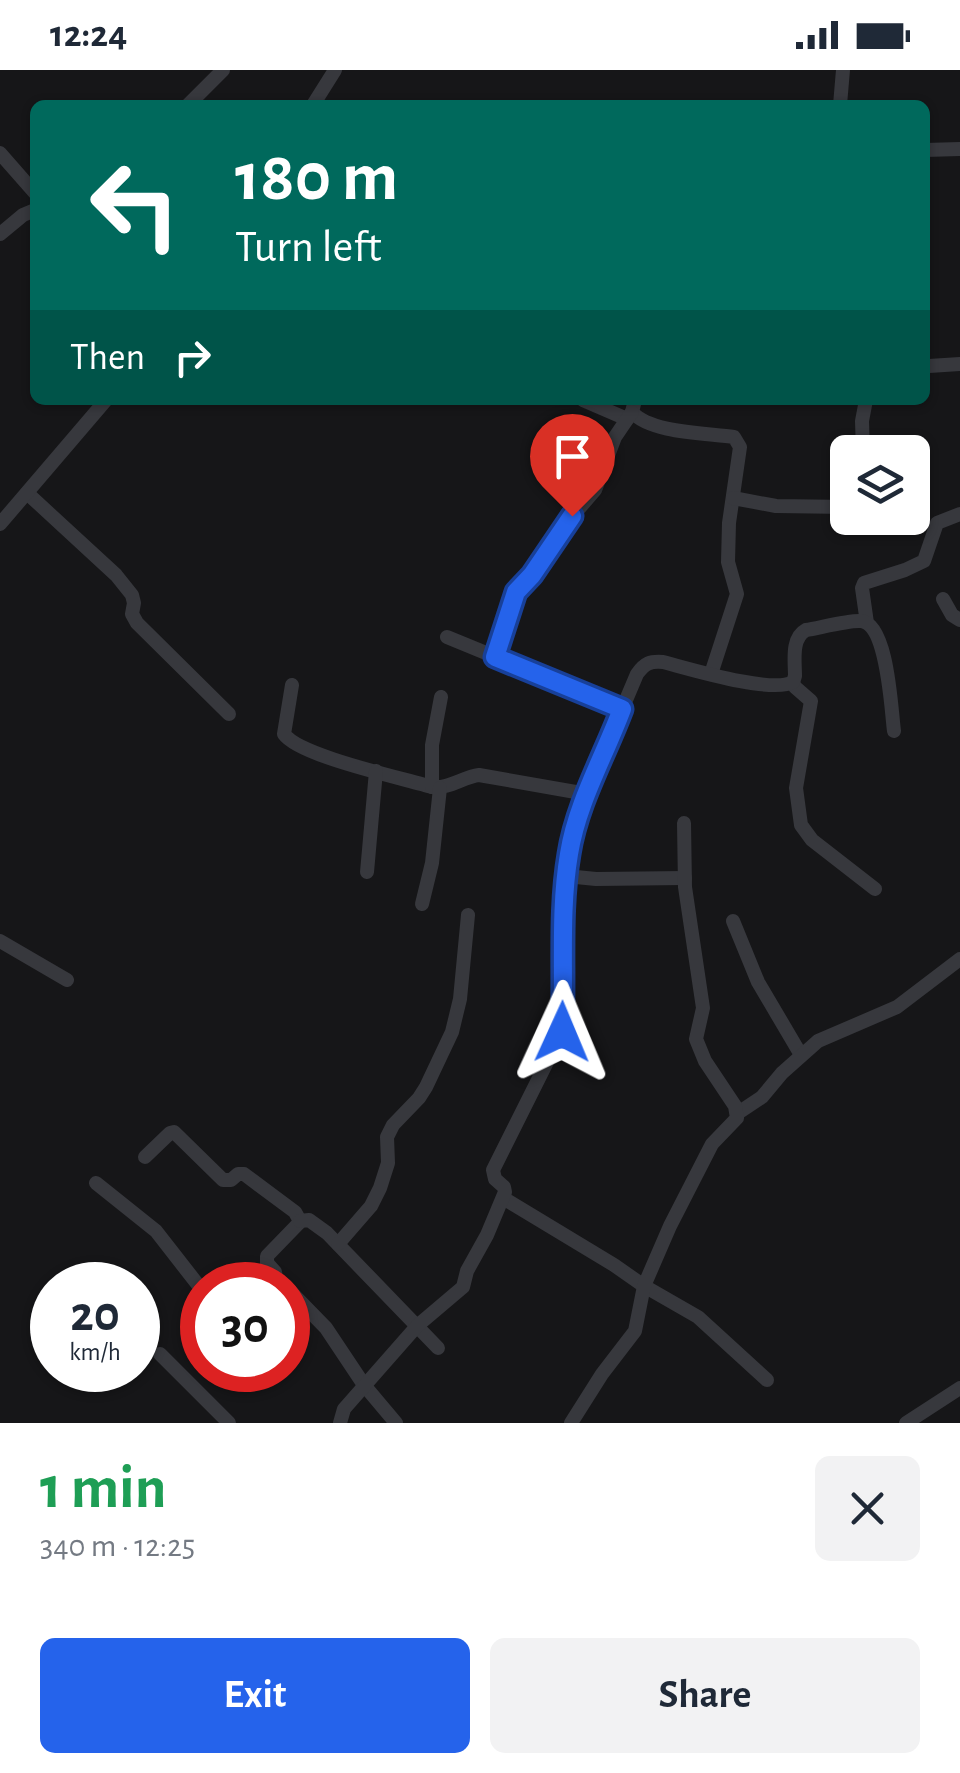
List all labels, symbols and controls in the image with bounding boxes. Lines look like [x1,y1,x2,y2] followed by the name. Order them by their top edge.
[50,16,127,54] text: 12:24
[70,140,200,270] icon: left
[235,143,398,213] text: 180 m
[235,225,382,270] text: Turn left
[165,330,220,385] icon: right
[70,339,145,377] text: Then
[530,414,615,517] pin
[545,429,600,484] icon: arrive
[830,435,930,535] map controls
[830,435,930,535] button: layers
[510,980,614,1084] position arrow
[180,1262,310,1392] speed limit sign: 30
[70,1290,120,1340] text: 20
[69,1340,121,1365] text: km/h
[815,1456,920,1561] button: close
[40,1459,166,1519] text: 1 min
[40,1530,195,1562] text: 340 m · 12:25
[40,1638,470,1753] button: Exit
[490,1638,920,1753] button: Share

